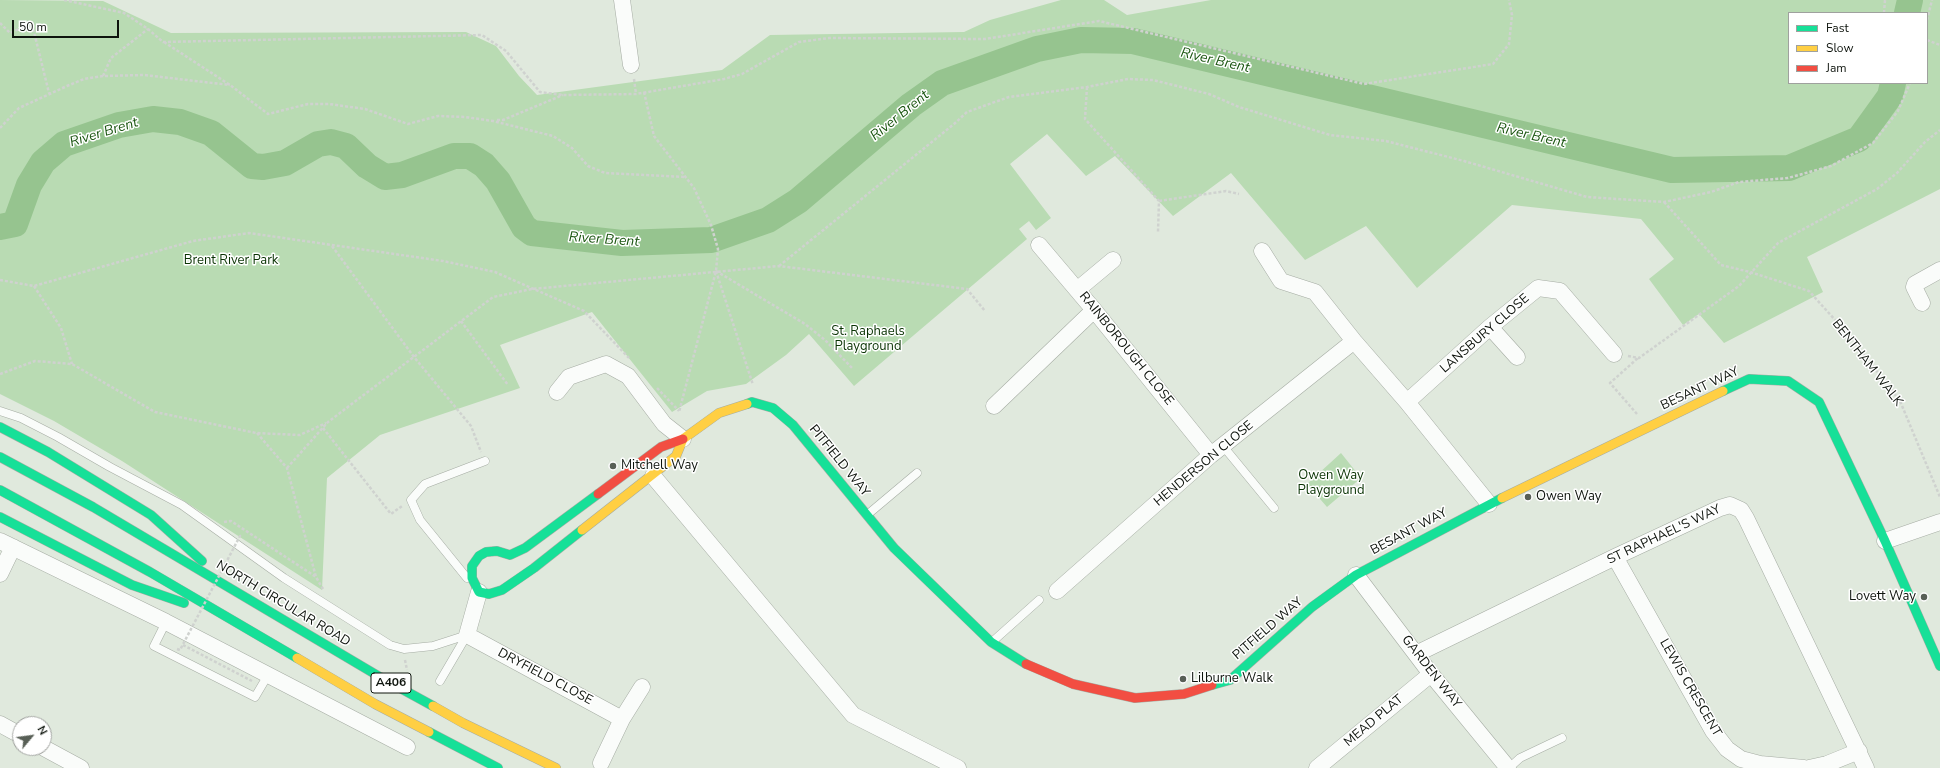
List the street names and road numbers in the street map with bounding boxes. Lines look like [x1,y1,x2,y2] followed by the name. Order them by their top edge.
[1075,289,1177,409] street label: RAINBOROUGH CLOSE
[1437,291,1533,377] street label: LANSBURY CLOSE
[1828,316,1906,410] street label: BENTHAM WALK
[1658,364,1742,414] street label: BESANT WAY
[1151,418,1257,510] street label: HENDERSON CLOSE
[805,422,873,500] street label: PITFIELD WAY
[1605,502,1723,568] street label: ST RAPHAEL'S WAY
[1368,505,1450,559] street label: BESANT WAY
[213,558,353,650] street label: NORTH CIRCULAR ROAD
[1230,594,1306,664] street label: PITFIELD WAY
[1398,633,1464,711] street label: GARDEN WAY
[1656,636,1724,740] street label: LEWIS CRESCENT
[495,645,595,709] street label: DRYFIELD CLOSE
[371,673,411,693] road number: A406
[1341,692,1407,750] street label: MEAD PLAT

